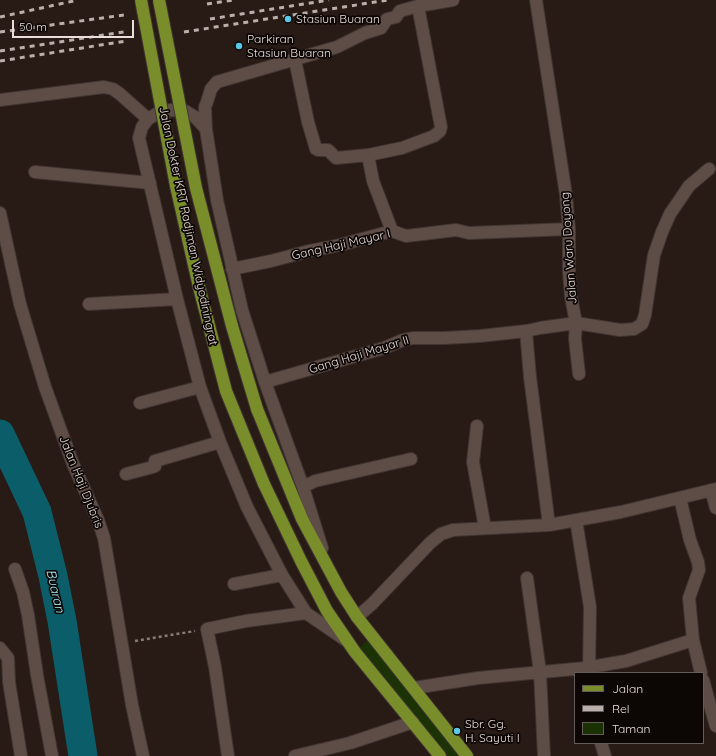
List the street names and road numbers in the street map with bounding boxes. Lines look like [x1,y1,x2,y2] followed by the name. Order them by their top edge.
[156,105,220,347] street label: Jalan Dokter KRT Radjiman Widyodiningrat
[558,192,580,304] street label: Jalan Waru Doyong
[290,227,392,263] street label: Gang Haji Mayar I
[307,333,411,377] street label: Gang Haji Mayar II
[56,434,106,530] street label: Jalan Haji Djubris

